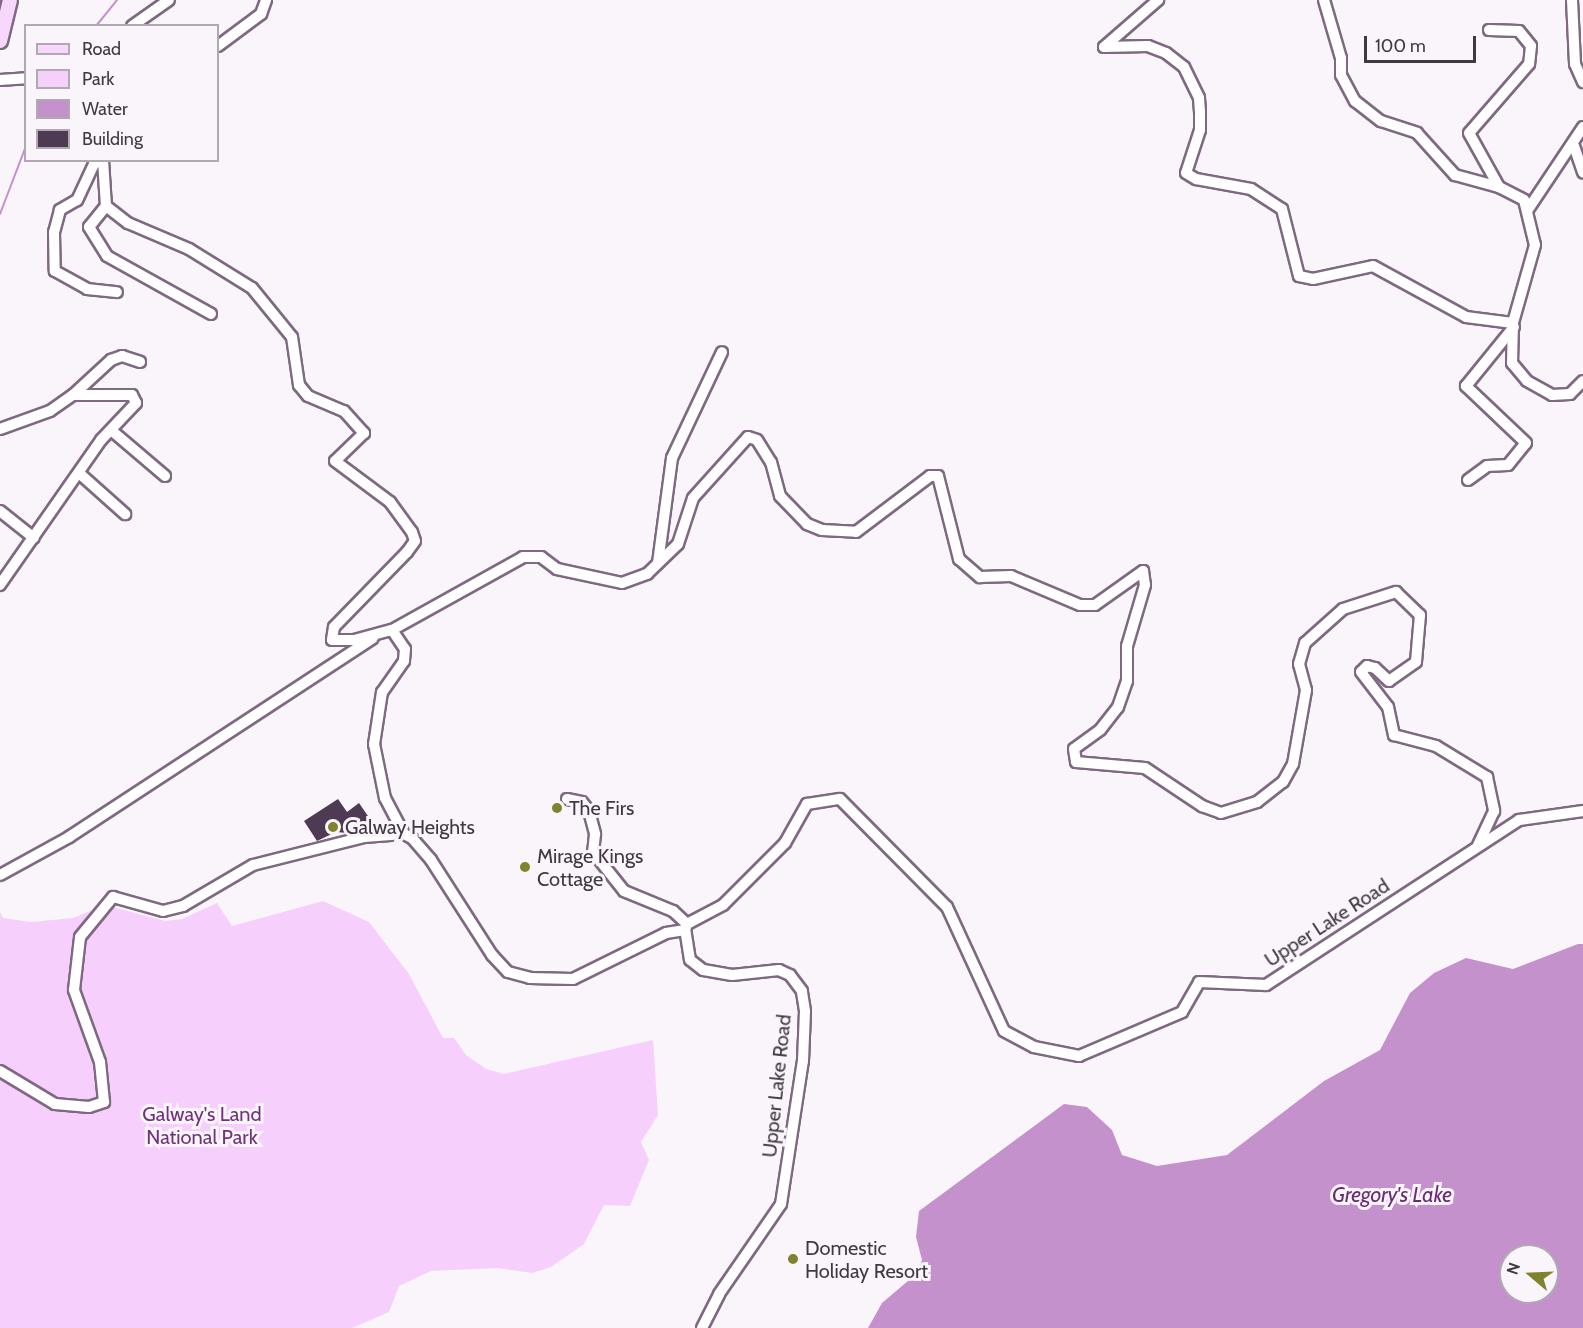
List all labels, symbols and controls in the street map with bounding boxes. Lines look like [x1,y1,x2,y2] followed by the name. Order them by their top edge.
[24,24,219,162] legend
[1367,24,1480,62] scale bar
[1375,35,1426,57] text: 100 m
[82,38,121,60] text: Road
[82,68,114,90] text: Park
[82,98,128,120] text: Water
[82,128,143,150] text: Building
[569,796,634,820] place label: The Firs
[550,801,564,815] marker: The Firs
[345,815,475,839] place label: Galway Heights
[326,820,340,834] marker: Galway Heights
[537,844,643,891] place label: Mirage Kings Cottage
[518,860,532,874] marker: Mirage Kings Cottage
[1260,874,1394,972] street label: Upper Lake Road
[758,1013,796,1159] street label: Upper Lake Road
[142,1103,262,1150] park label: Galway's Land National Park
[1332,1182,1452,1208] water label: Gregory's Lake
[805,1236,928,1283] place label: Domestic Holiday Resort
[1499,1244,1559,1304] north arrow
[786,1252,800,1266] marker: Domestic Holiday Resort
[1503,1260,1524,1277] text: N

